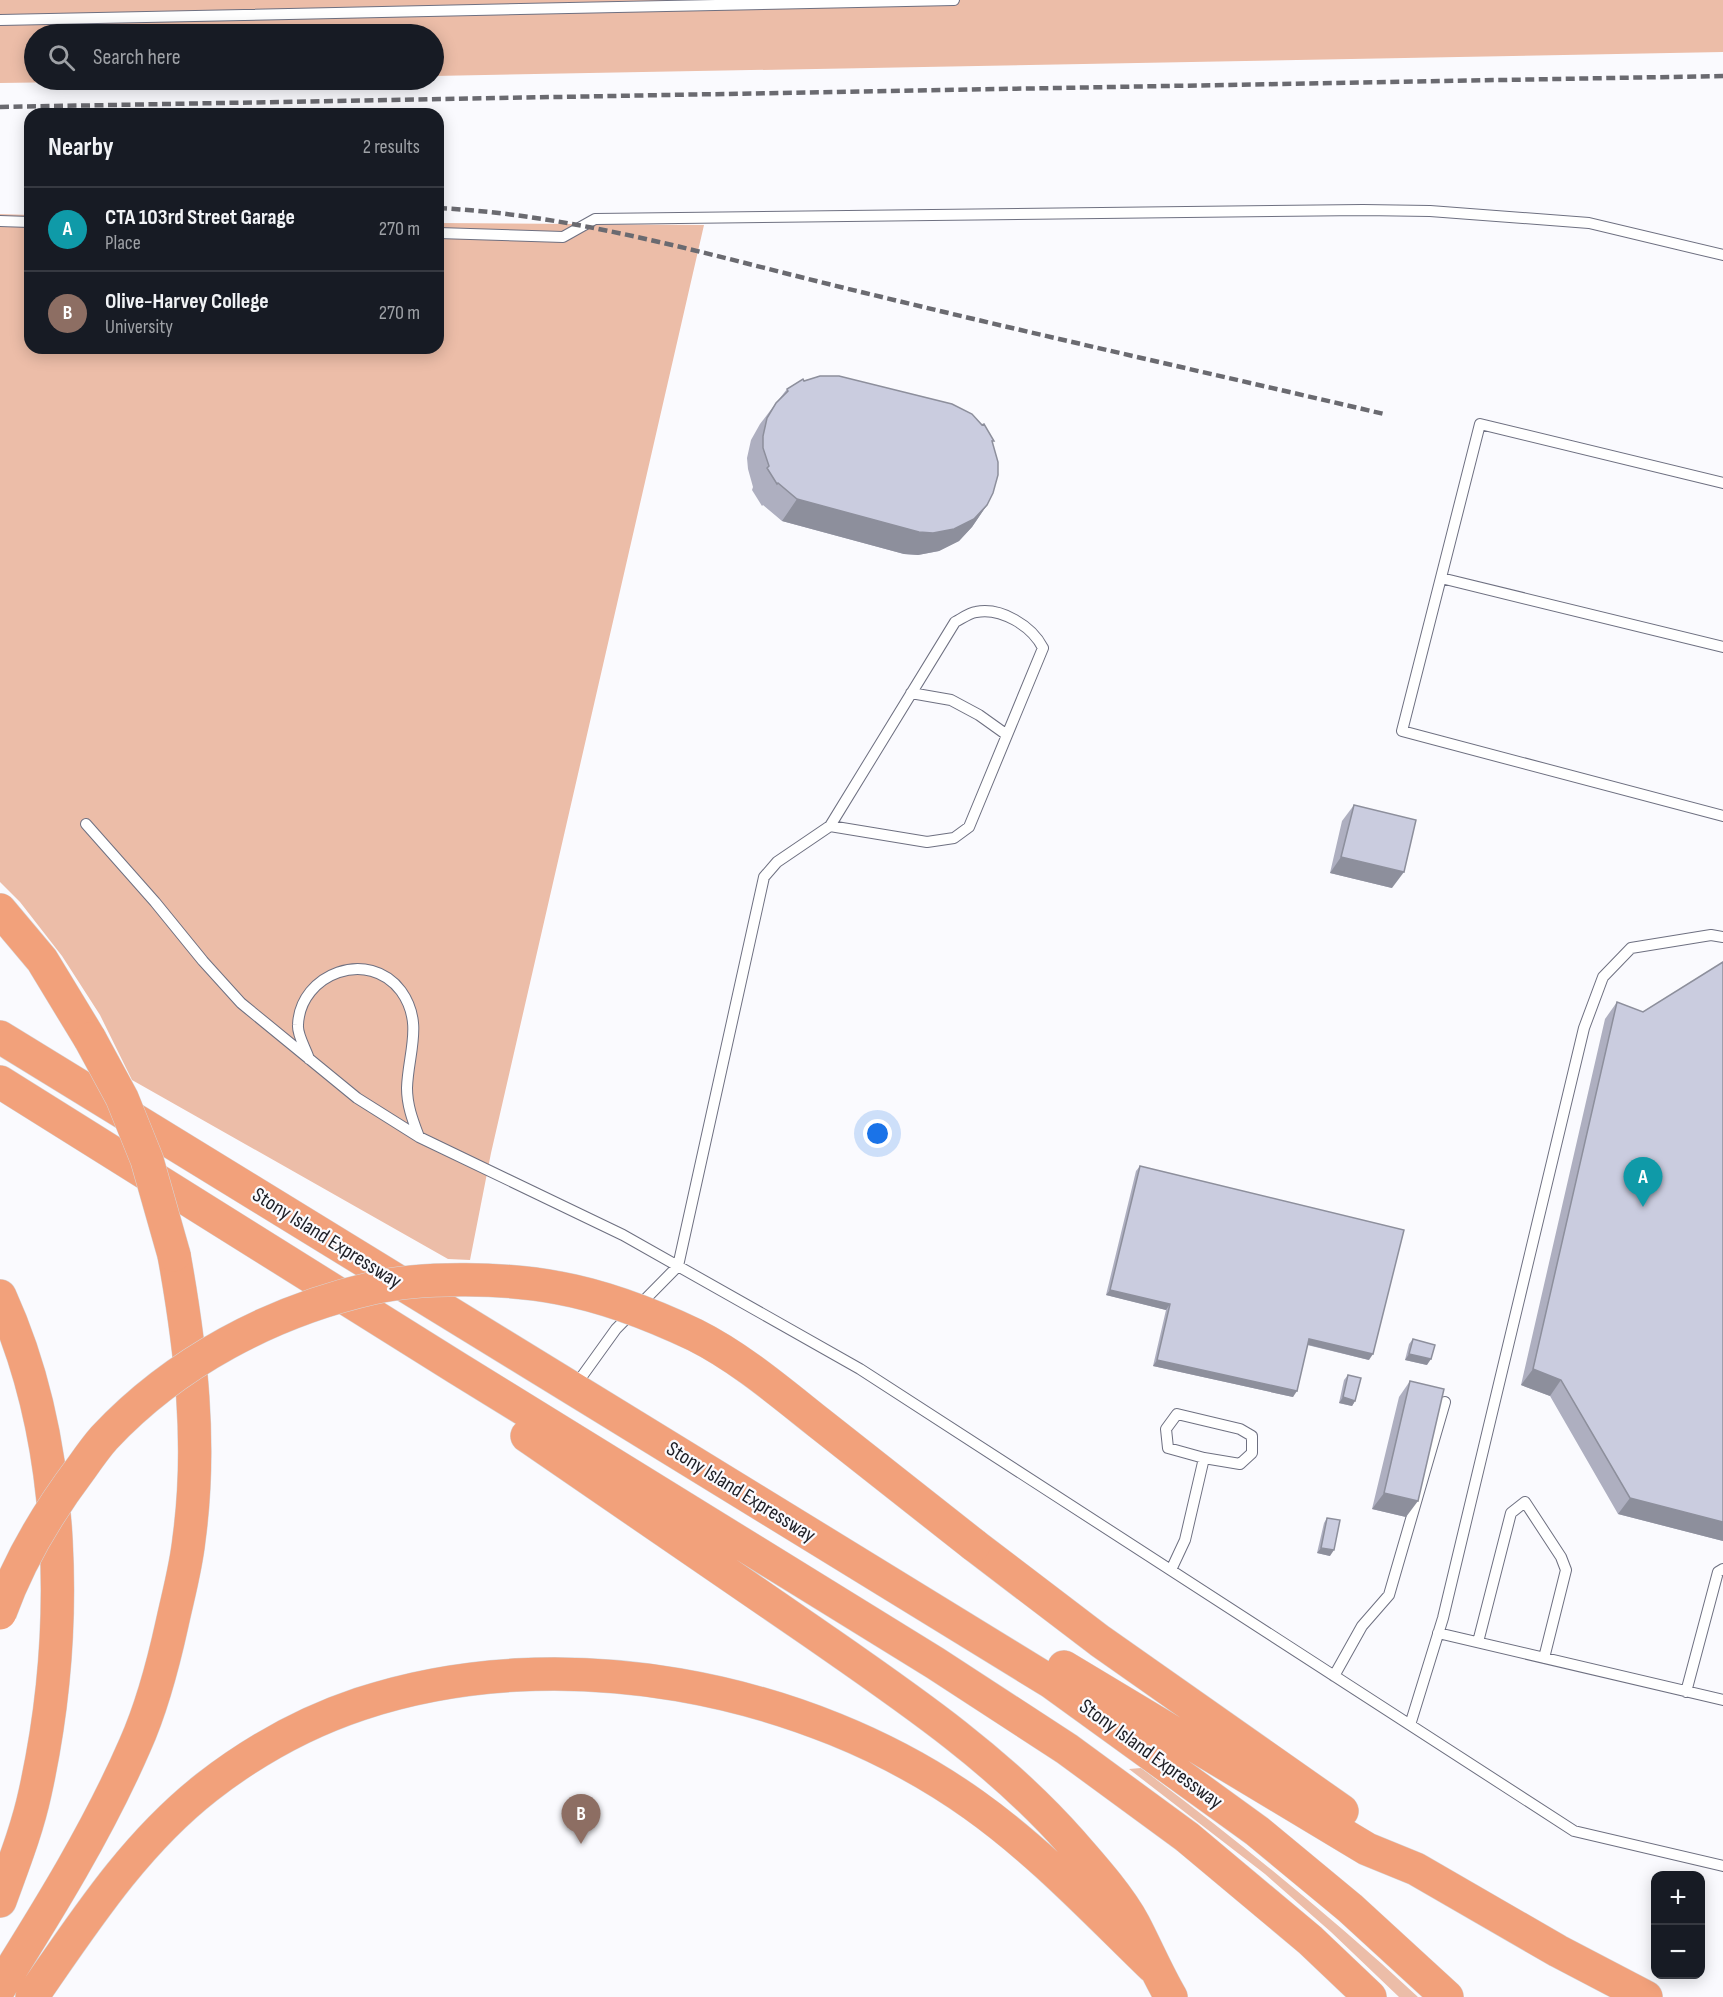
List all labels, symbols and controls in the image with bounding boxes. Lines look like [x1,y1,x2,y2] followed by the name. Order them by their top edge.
[24,24,444,90] search box
[45,41,78,74] icon: search
[93,44,180,71] text: Search here
[48,132,114,163] text: Nearby
[363,135,420,159] text: 2 results
[105,204,295,231] text: CTA 103rd Street Garage
[63,217,72,241] text: A
[379,217,420,241] text: 270 m
[105,231,141,255] text: Place
[105,288,269,315] text: Olive-Harvey College
[63,301,72,325] text: B
[379,301,420,325] text: 270 m
[105,315,173,339] text: University
[863,1119,892,1148] your location
[1624,1158,1662,1207] pin: A
[248,1182,406,1294] street label: Stony Island Expressway
[662,1436,820,1548] street label: Stony Island Expressway
[1075,1694,1227,1814] street label: Stony Island Expressway
[562,1794,600,1844] pin: B
[1651,1871,1705,1979] map controls
[1651,1871,1705,1925] button: +
[1651,1925,1705,1979] button: −

